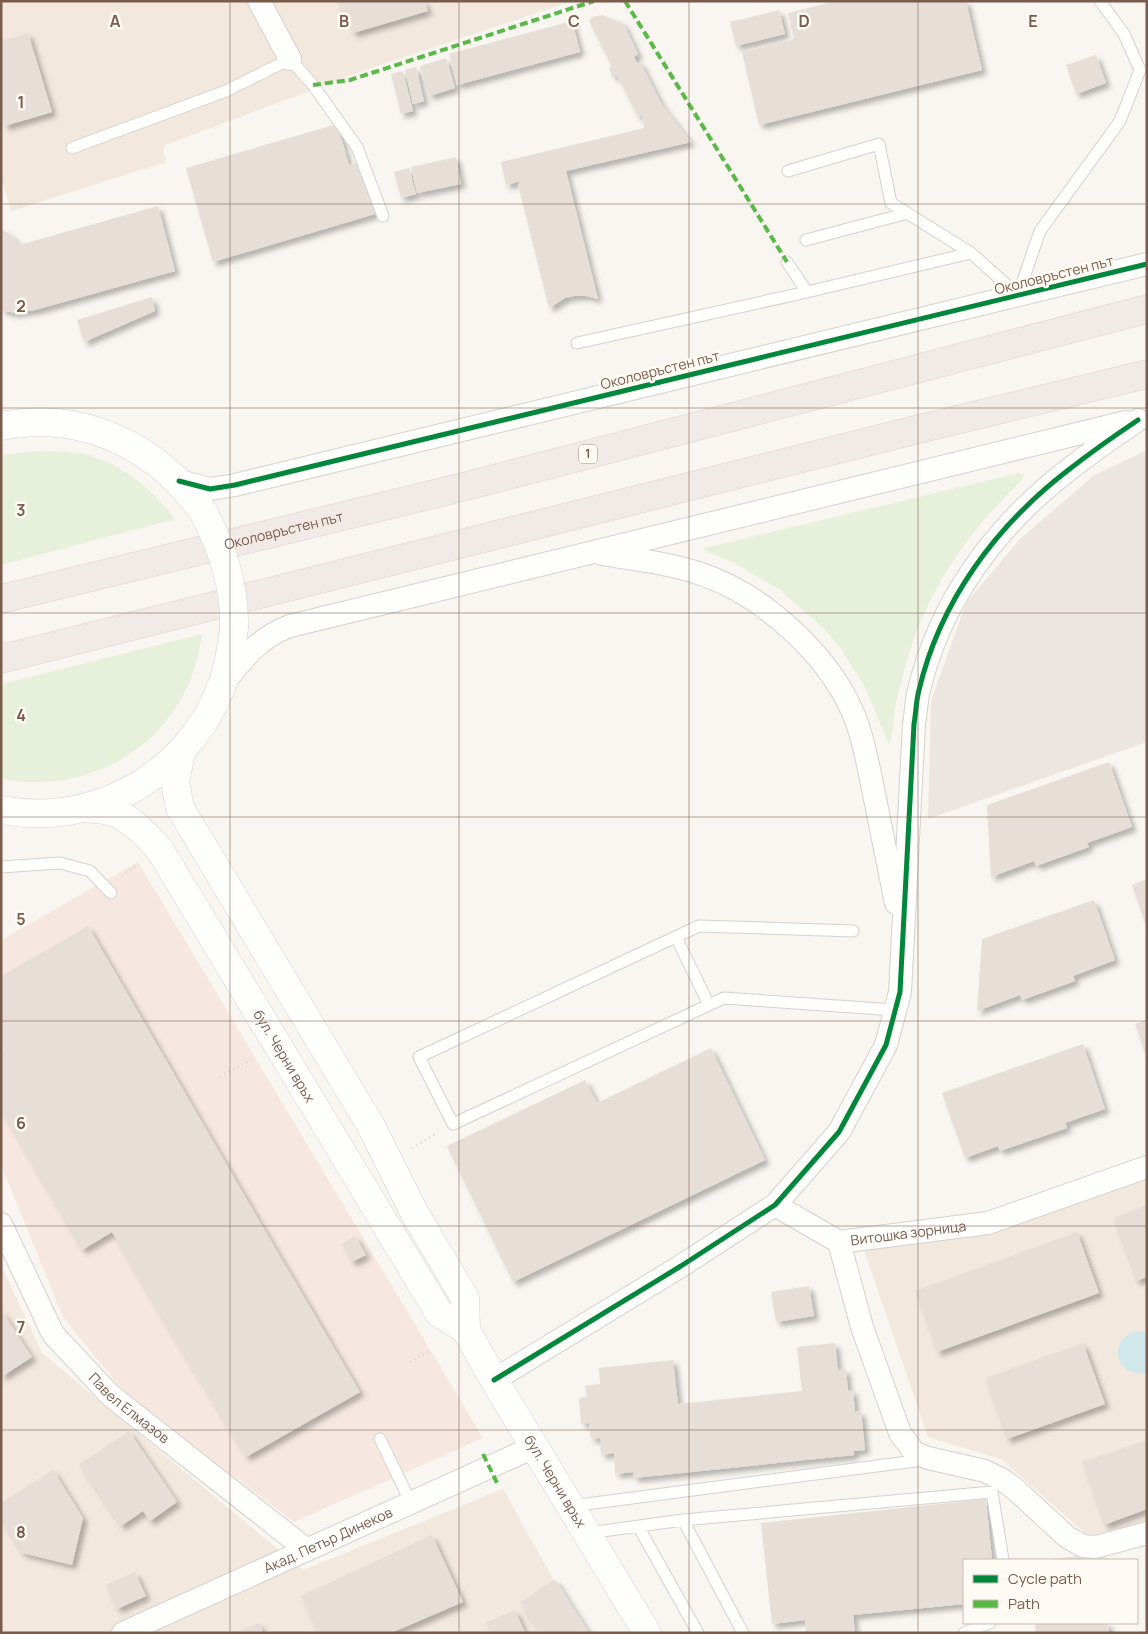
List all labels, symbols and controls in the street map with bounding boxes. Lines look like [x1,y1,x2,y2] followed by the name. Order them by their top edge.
[110,10,121,32] text: A
[339,10,349,32] text: B
[568,10,580,32] text: C
[798,10,810,32] text: D
[1028,10,1038,32] text: E
[17,91,25,113] text: 1
[992,251,1115,298] street label: Околовръстен път
[16,295,26,317] text: 2
[598,346,721,393] street label: Околовръстен път
[579,444,597,464] road number: 1
[16,499,26,521] text: 3
[222,506,345,554] street label: Околовръстен път
[16,704,26,726] text: 4
[16,908,26,930] text: 5
[249,1006,320,1106] street label: бул. Черни връх
[16,1112,26,1134] text: 6
[849,1216,967,1249] street label: Витошка зорница
[17,1316,25,1338] text: 7
[85,1368,174,1448] street label: Павел Елмазов
[520,1431,591,1532] street label: бул. Черни връх
[260,1502,396,1577] street label: Акад. Петър Динеков
[16,1521,26,1543] text: 8
[963,1559,1138,1624] legend
[1008,1568,1082,1589] text: Cycle path
[1008,1593,1040,1614] text: Path

